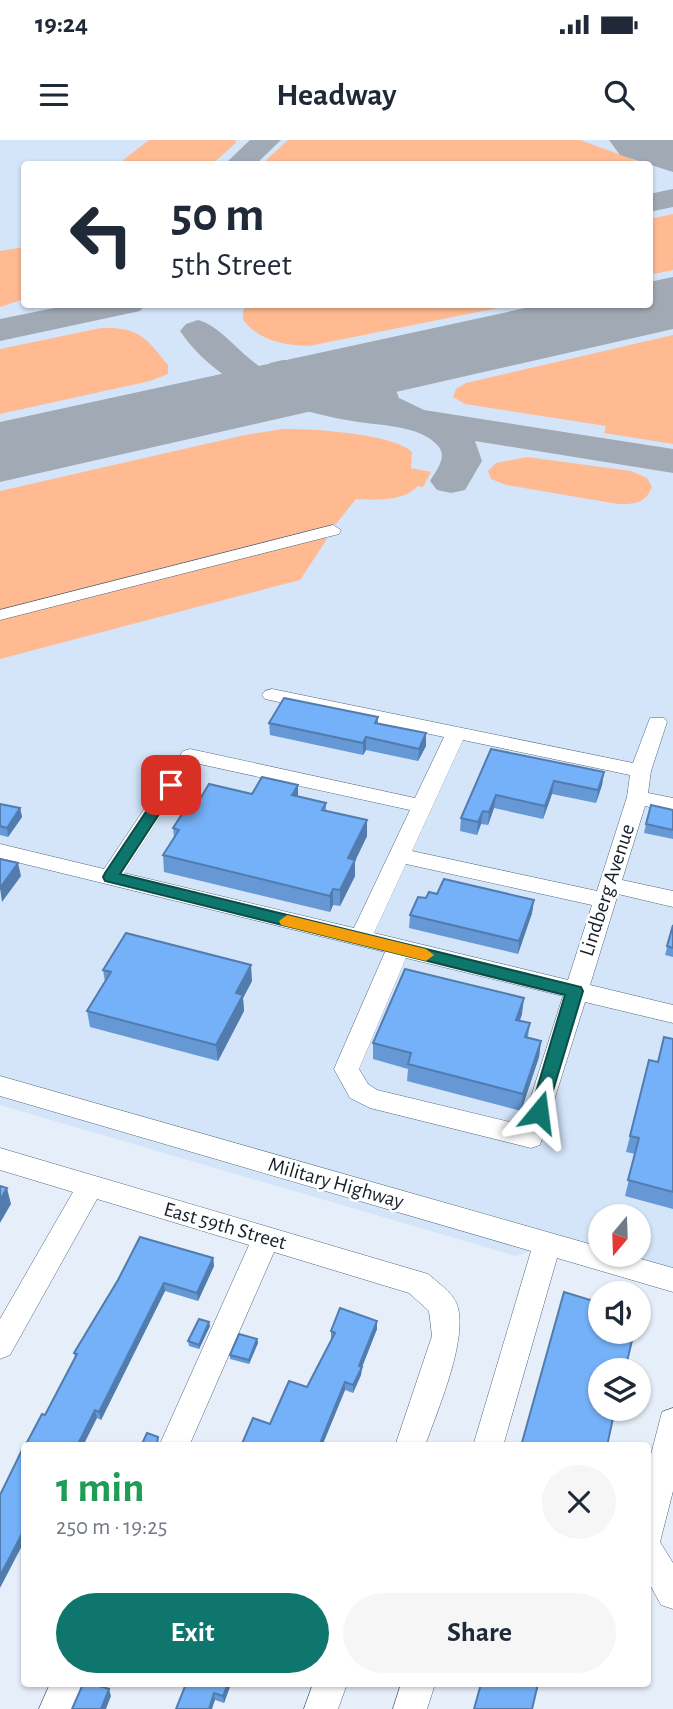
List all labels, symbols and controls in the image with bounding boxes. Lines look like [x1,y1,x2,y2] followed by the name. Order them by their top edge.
[35,11,88,37] text: 19:24
[35,76,73,114] icon: menu
[600,76,638,114] icon: search
[276,79,397,111] text: Headway
[56,189,147,280] icon: left
[171,191,265,240] text: 50 m
[171,249,292,281] text: 5th Street
[141,755,201,815] pin
[152,766,190,804] icon: arrive
[576,821,638,959] street label: Lindberg Avenue
[502,1075,576,1149] position arrow
[266,1154,406,1212] street label: Military Highway
[161,1198,289,1254] street label: East 59th Street
[588,1204,651,1267] north arrow
[588,1204,651,1421] map controls
[588,1281,651,1344] button: sound
[588,1358,651,1421] button: layers
[542,1465,616,1539] button: close
[56,1467,145,1509] text: 1 min
[56,1516,167,1539] text: 250 m · 19:25
[56,1593,329,1673] button: Exit
[343,1593,616,1673] button: Share

